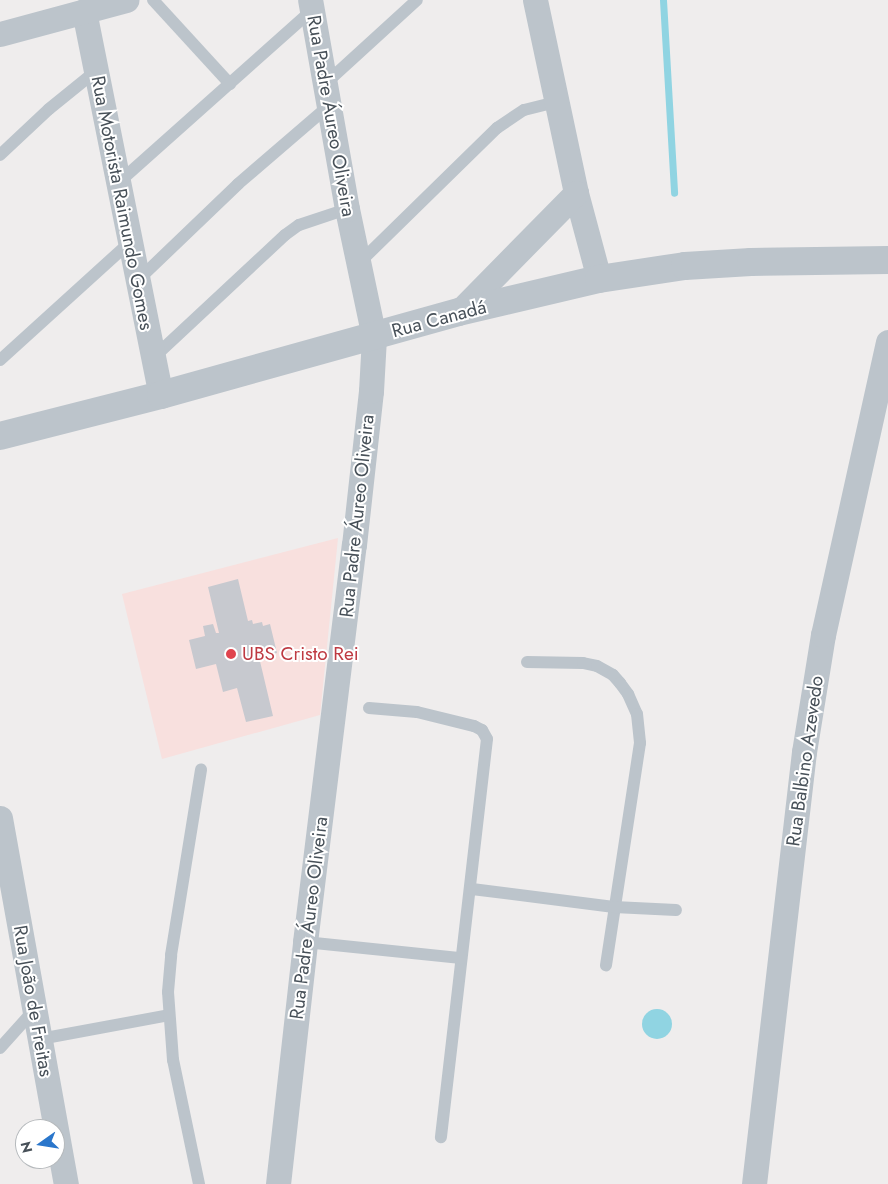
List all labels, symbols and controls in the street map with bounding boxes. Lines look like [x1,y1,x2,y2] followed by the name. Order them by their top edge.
[302,14,360,218] street label: Rua Padre Áureo Oliveira
[86,74,158,332] street label: Rua Motorista Raimundo Gomes
[389,295,489,343] street label: Rua Canadá
[335,413,379,619] street label: Rua Padre Áureo Oliveira
[242,643,359,665] place label: UBS Cristo Rei
[224,647,238,661] marker: UBS Cristo Rei
[782,674,828,848] street label: Rua Balbino Azevedo
[285,815,333,1021] street label: Rua Padre Áureo Oliveira
[8,923,58,1079] street label: Rua João de Freitas
[15,1119,65,1169] north arrow
[15,1139,37,1155] text: N

